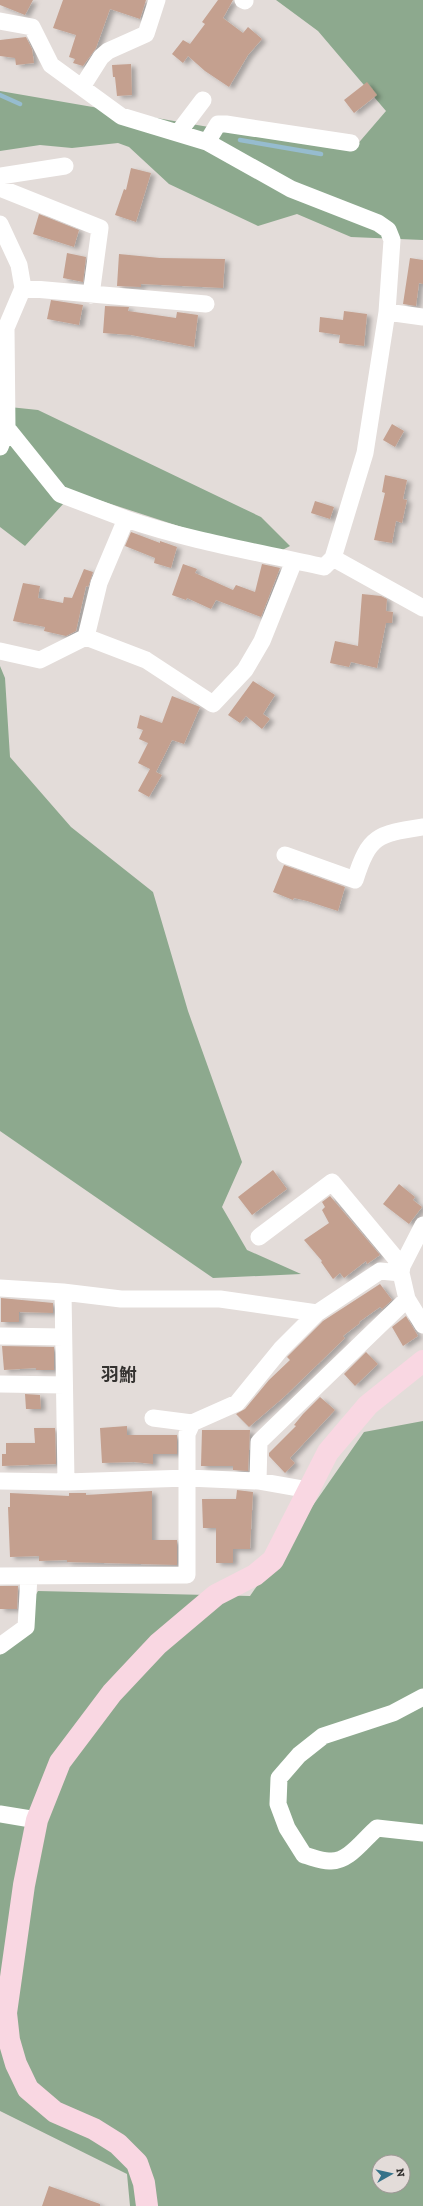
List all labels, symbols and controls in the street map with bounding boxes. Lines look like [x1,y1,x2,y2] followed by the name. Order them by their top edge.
[101,1364,137,1386] district label: 羽鮒
[371,2154,411,2194] north arrow
[393,2168,408,2178] text: N

